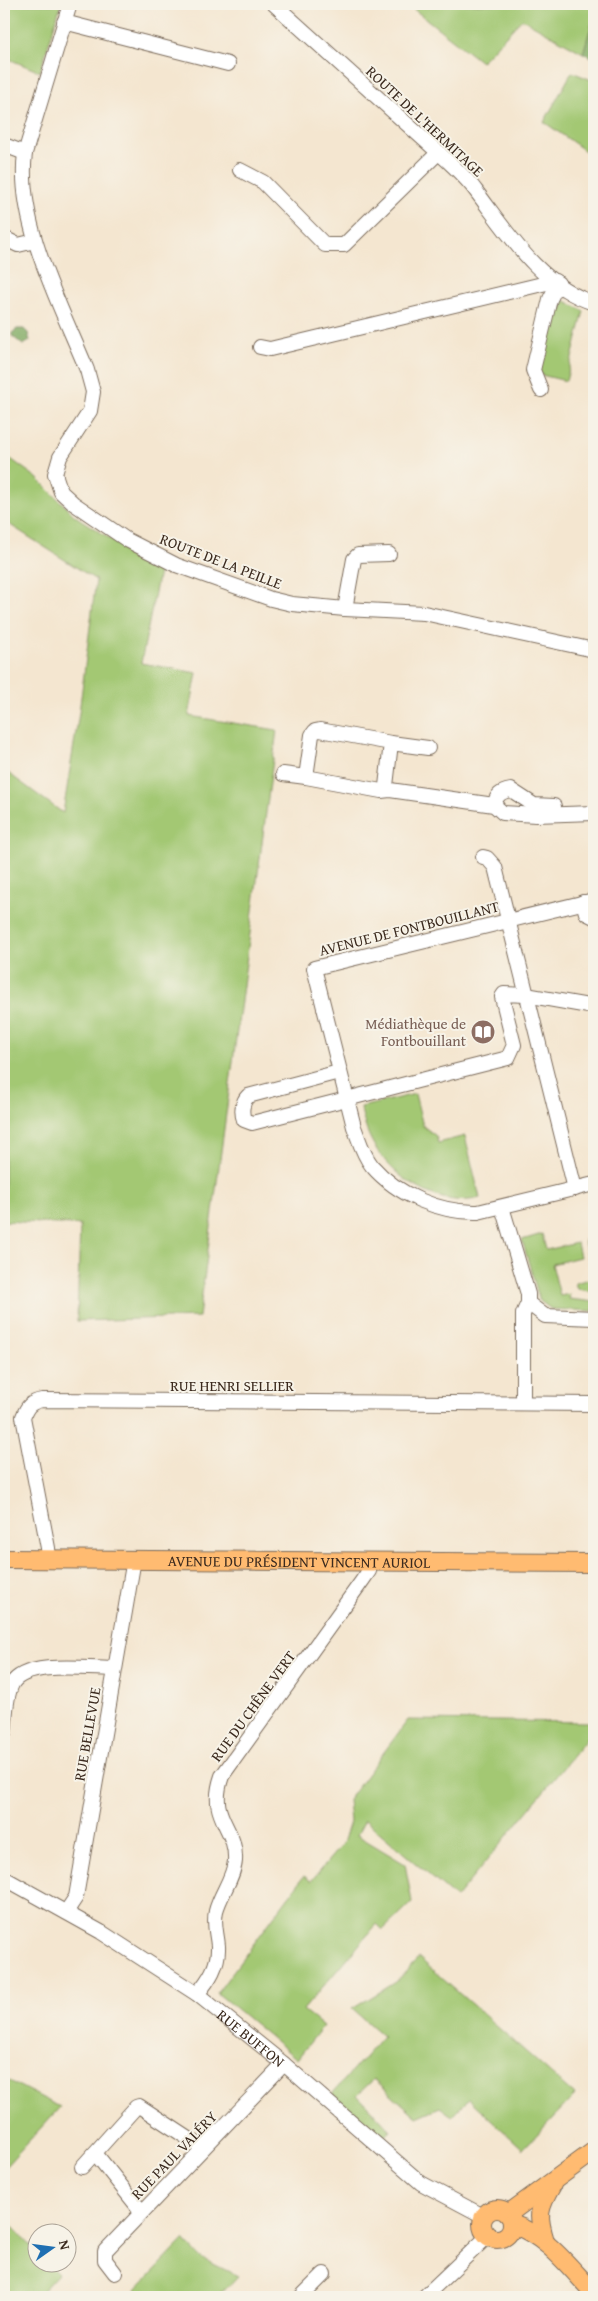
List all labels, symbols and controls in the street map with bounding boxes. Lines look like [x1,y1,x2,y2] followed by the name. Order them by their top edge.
[362,61,489,181] street label: ROUTE DE L'HERMITAGE
[157,528,285,594] street label: ROUTE DE LA PEILLE
[317,895,502,961] street label: AVENUE DE FONTBOUILLANT
[365,1013,467,1051] place label: Médiathèque de Fontbouillant
[470,1019,496,1045] library icon: Médiathèque de Fontbouillant
[170,1375,294,1396] street label: RUE HENRI SELLIER
[168,1550,431,1572] street label: AVENUE DU PRÉSIDENT VINCENT AURIOL
[206,1646,301,1766] street label: RUE DU CHÊNE VERT
[68,1685,106,1783] street label: RUE BELLEVUE
[213,2004,290,2072] street label: RUE BUFFON
[126,2106,222,2204] street label: RUE PAUL VALÉRY
[28,2224,78,2274] north arrow
[54,2238,76,2252] text: N

